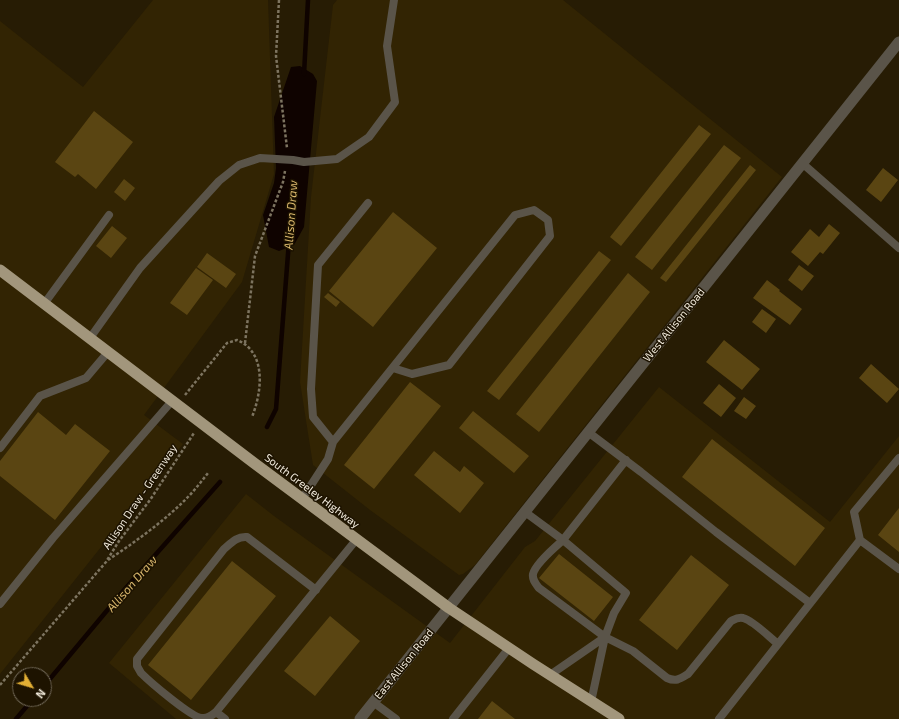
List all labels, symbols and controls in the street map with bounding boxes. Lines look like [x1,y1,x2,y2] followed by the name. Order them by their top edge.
[281,180,301,250] water label: Allison Draw
[640,286,708,364] street label: West Allison Road
[100,442,180,552] street label: Allison Draw - Greenway
[262,451,362,531] street label: South Greeley Highway
[104,553,160,615] water label: Allison Draw
[372,626,436,702] street label: East Allison Road
[12,667,52,707] north arrow
[33,687,49,701] text: N

